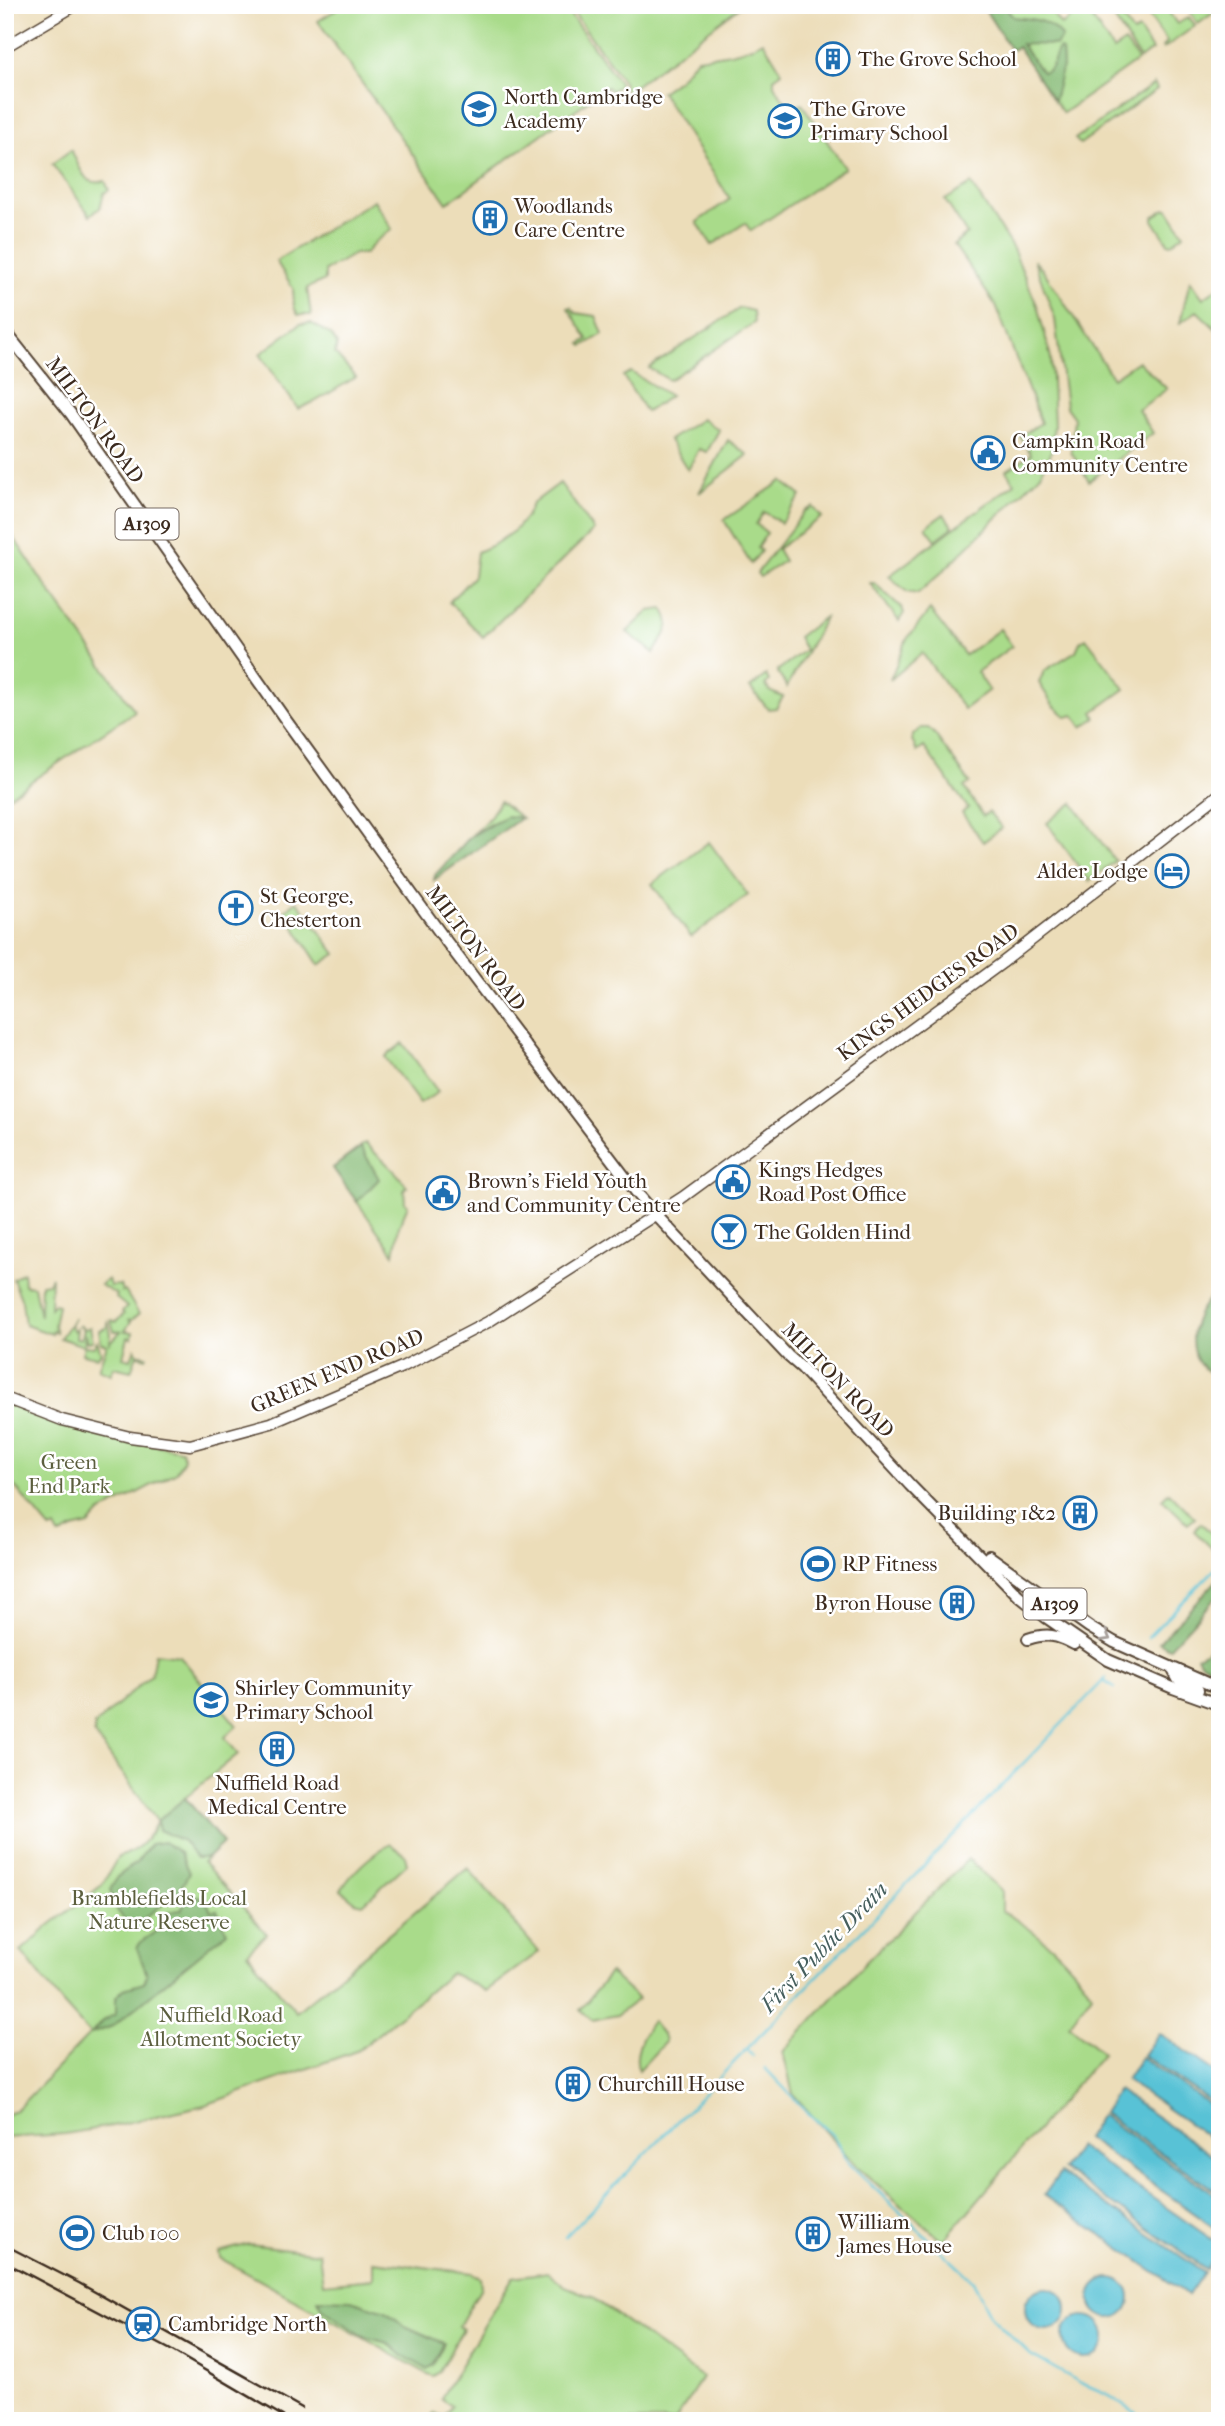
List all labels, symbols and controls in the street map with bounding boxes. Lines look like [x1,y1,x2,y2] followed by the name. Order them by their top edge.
[814,40,852,78] building icon: The Grove School
[858,47,1017,71] place label: The Grove School
[503,85,663,133] place label: North Cambridge Academy
[460,90,498,128] school or university icon: North Cambridge Academy
[810,97,948,145] place label: The Grove Primary School
[766,102,804,140] school or university icon: The Grove Primary School
[513,194,625,242] place label: Woodlands Care Centre
[471,199,509,237] building icon: Woodlands Care Centre
[41,352,149,488] street label: MILTON ROAD
[1012,429,1188,477] place label: Campkin Road Community Centre
[969,434,1007,472] public building icon: Campkin Road Community Centre
[116,509,178,540] road number: A1309
[1153,852,1191,890] hotel icon: Alder Lodge
[1036,859,1148,883] place label: Alder Lodge
[421,881,531,1015] street label: MILTON ROAD
[260,884,361,932] place label: St George, Chesterton
[217,889,255,927] church icon: St George, Chesterton
[833,918,1023,1066] street label: KINGS HEDGES ROAD
[758,1158,906,1206] place label: Kings Hedges Road Post Office
[714,1163,752,1201] public building icon: Kings Hedges Road Post Office
[467,1169,681,1217] place label: Brown's Field Youth and Community Centre
[424,1174,462,1212] public building icon: Brown's Field Youth and Community Centre
[710,1213,748,1251] bar icon: The Golden Hind
[754,1220,912,1244] place label: The Golden Hind
[777,1317,899,1443] street label: MILTON ROAD
[247,1324,427,1418] street label: GREEN END ROAD
[28,1450,110,1498] park label: Green End Park
[1061,1494,1099,1532] building icon: Building 1&2
[937,1501,1056,1525] place label: Building 1&2
[799,1545,837,1583] sports icon: RP Fitness
[842,1552,937,1576] place label: RP Fitness
[938,1584,976,1622] building icon: Byron House
[1024,1588,1086,1620] road number: A1309
[814,1591,932,1615] place label: Byron House
[1099,1629,1112,1642] one-way arrow
[235,1676,413,1724] place label: Shirley Community Primary School
[192,1681,230,1719] school or university icon: Shirley Community Primary School
[258,1730,296,1768] building icon: Nuffield Road Medical Centre
[207,1771,347,1819] place label: Nuffield Road Medical Centre
[754,1876,893,2019] water label: First Public Drain
[71,1886,247,1934] park label: Bramblefields Local Nature Reserve
[140,2003,302,2051] park label: Nuffield Road Allotment Society
[554,2065,592,2103] building icon: Churchill House
[598,2072,745,2096] place label: Churchill House
[836,2210,952,2258] place label: William James House
[58,2214,96,2252] sports icon: Club 100
[794,2215,832,2253] building icon: William James House
[102,2221,180,2245] place label: Club 100
[124,2305,162,2343] station icon: Cambridge North
[168,2312,327,2336] place label: Cambridge North

